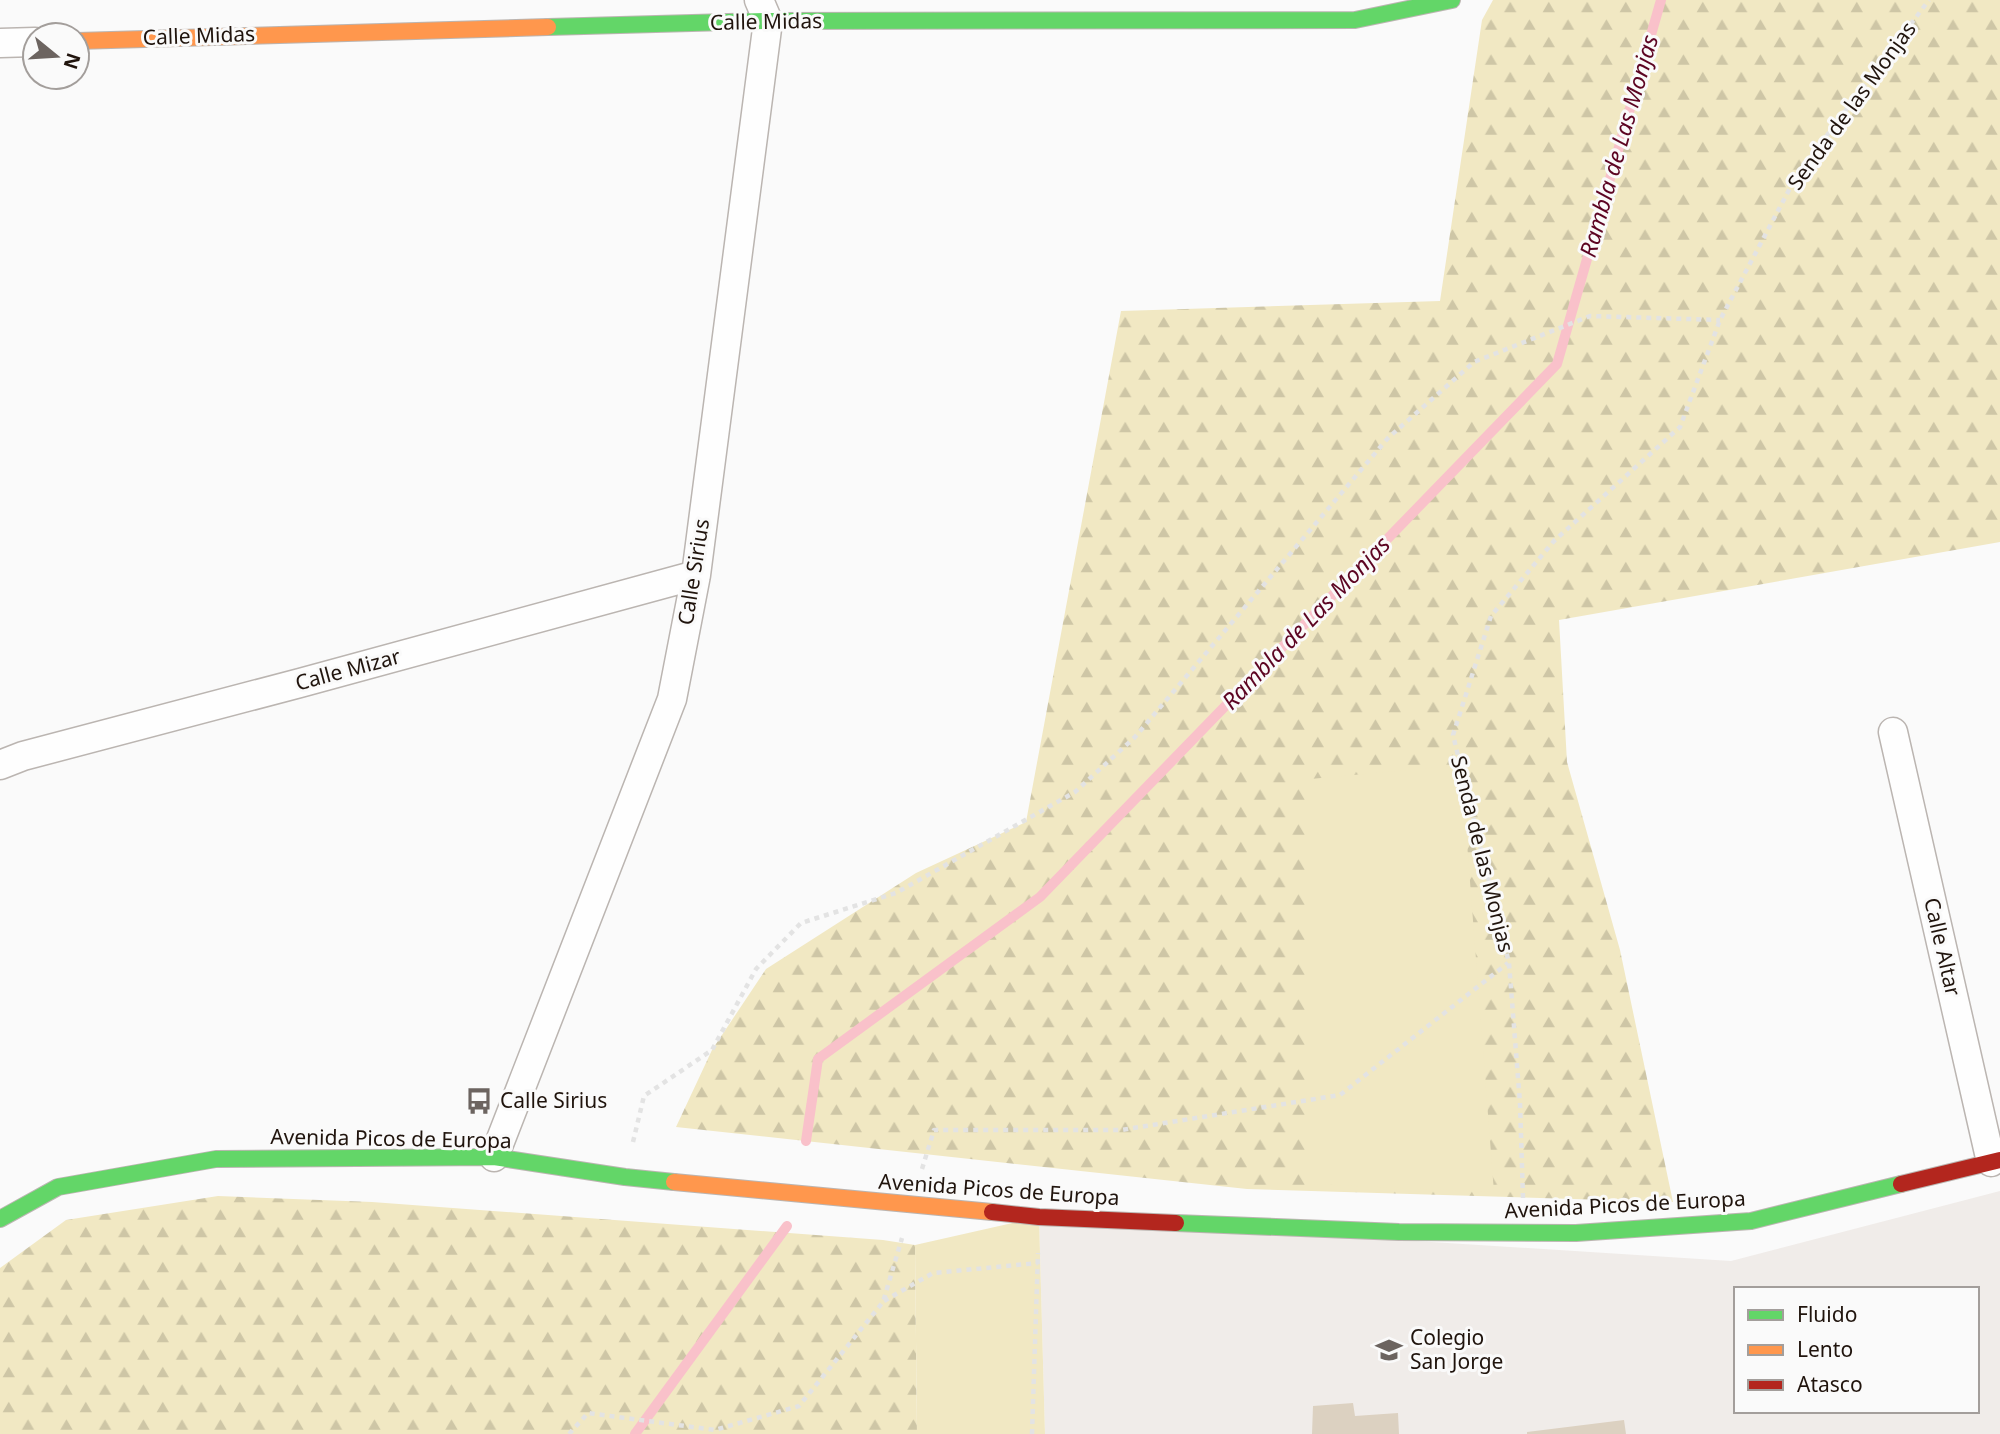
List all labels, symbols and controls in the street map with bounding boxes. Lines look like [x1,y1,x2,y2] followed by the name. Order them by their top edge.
[710,6,822,36] street label: Calle Midas
[1781,16,1922,195] street label: Senda de las Monjas
[142,19,256,51] street label: Calle Midas
[21,21,91,91] north arrow
[1571,31,1665,261] water label: Rambla de Las Monjas
[57,50,87,73] text: N
[671,517,715,627] street label: Calle Sirius
[1214,528,1397,716] water label: Rambla de Las Monjas
[292,641,404,697] street label: Calle Mizar
[1445,753,1521,955] street label: Senda de las Monjas
[1918,895,1968,999] street label: Calle Altar
[464,1086,494,1116] bus stop icon: Calle Sirius
[500,1086,607,1114] place label: Calle Sirius
[270,1122,512,1154] street label: Avenida Picos de Europa
[878,1167,1120,1211] street label: Avenida Picos de Europa
[1504,1184,1746,1224] street label: Avenida Picos de Europa
[1734,1287,1979,1413] legend
[1797,1300,1857,1328] text: Fluido
[1410,1323,1503,1375] place label: Colegio San Jorge
[1374,1335,1404,1365] school or university icon: Colegio San Jorge
[1797,1335,1853,1363] text: Lento
[1797,1370,1863,1398] text: Atasco

